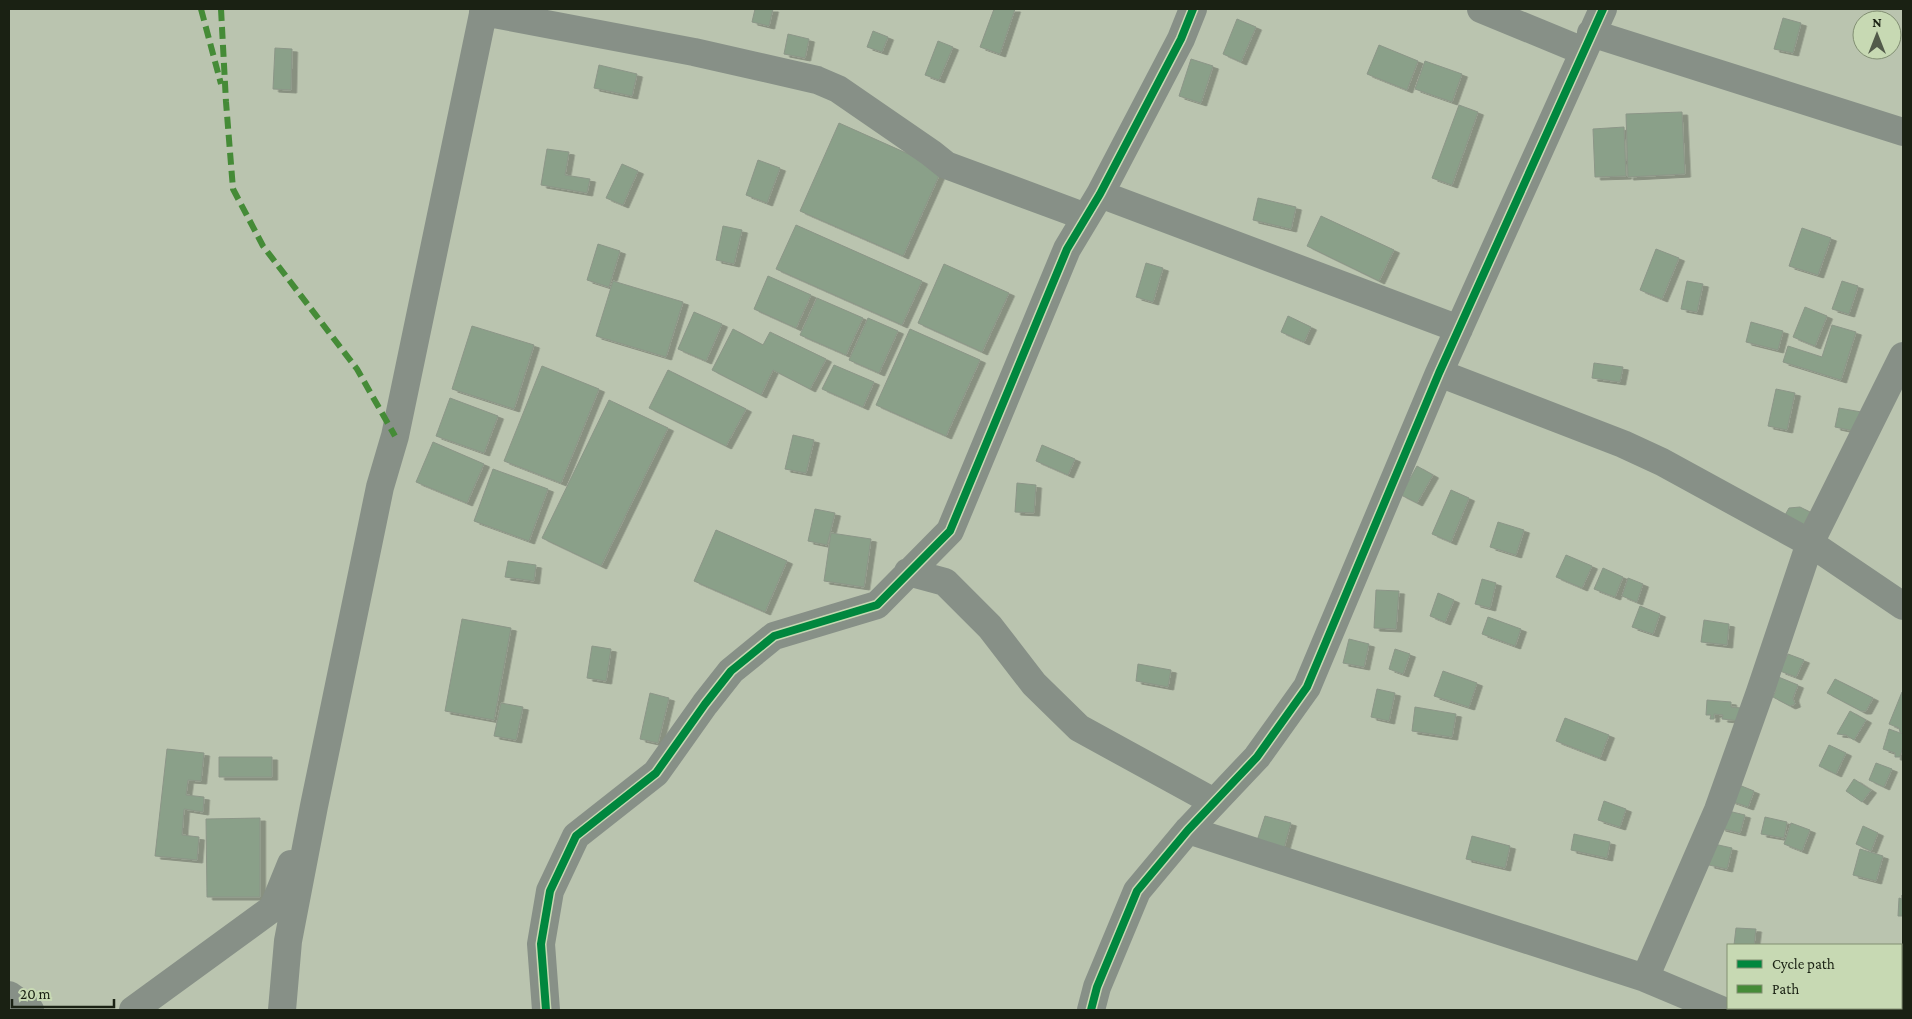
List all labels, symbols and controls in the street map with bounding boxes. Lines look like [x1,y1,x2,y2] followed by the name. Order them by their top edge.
[1852,10,1902,60] north arrow
[1872,14,1882,30] text: N
[1727,944,1902,1009] legend
[1772,956,1835,973] text: Cycle path
[12,976,115,1008] scale bar
[1772,981,1799,997] text: Path
[20,986,51,1002] text: 20 m

